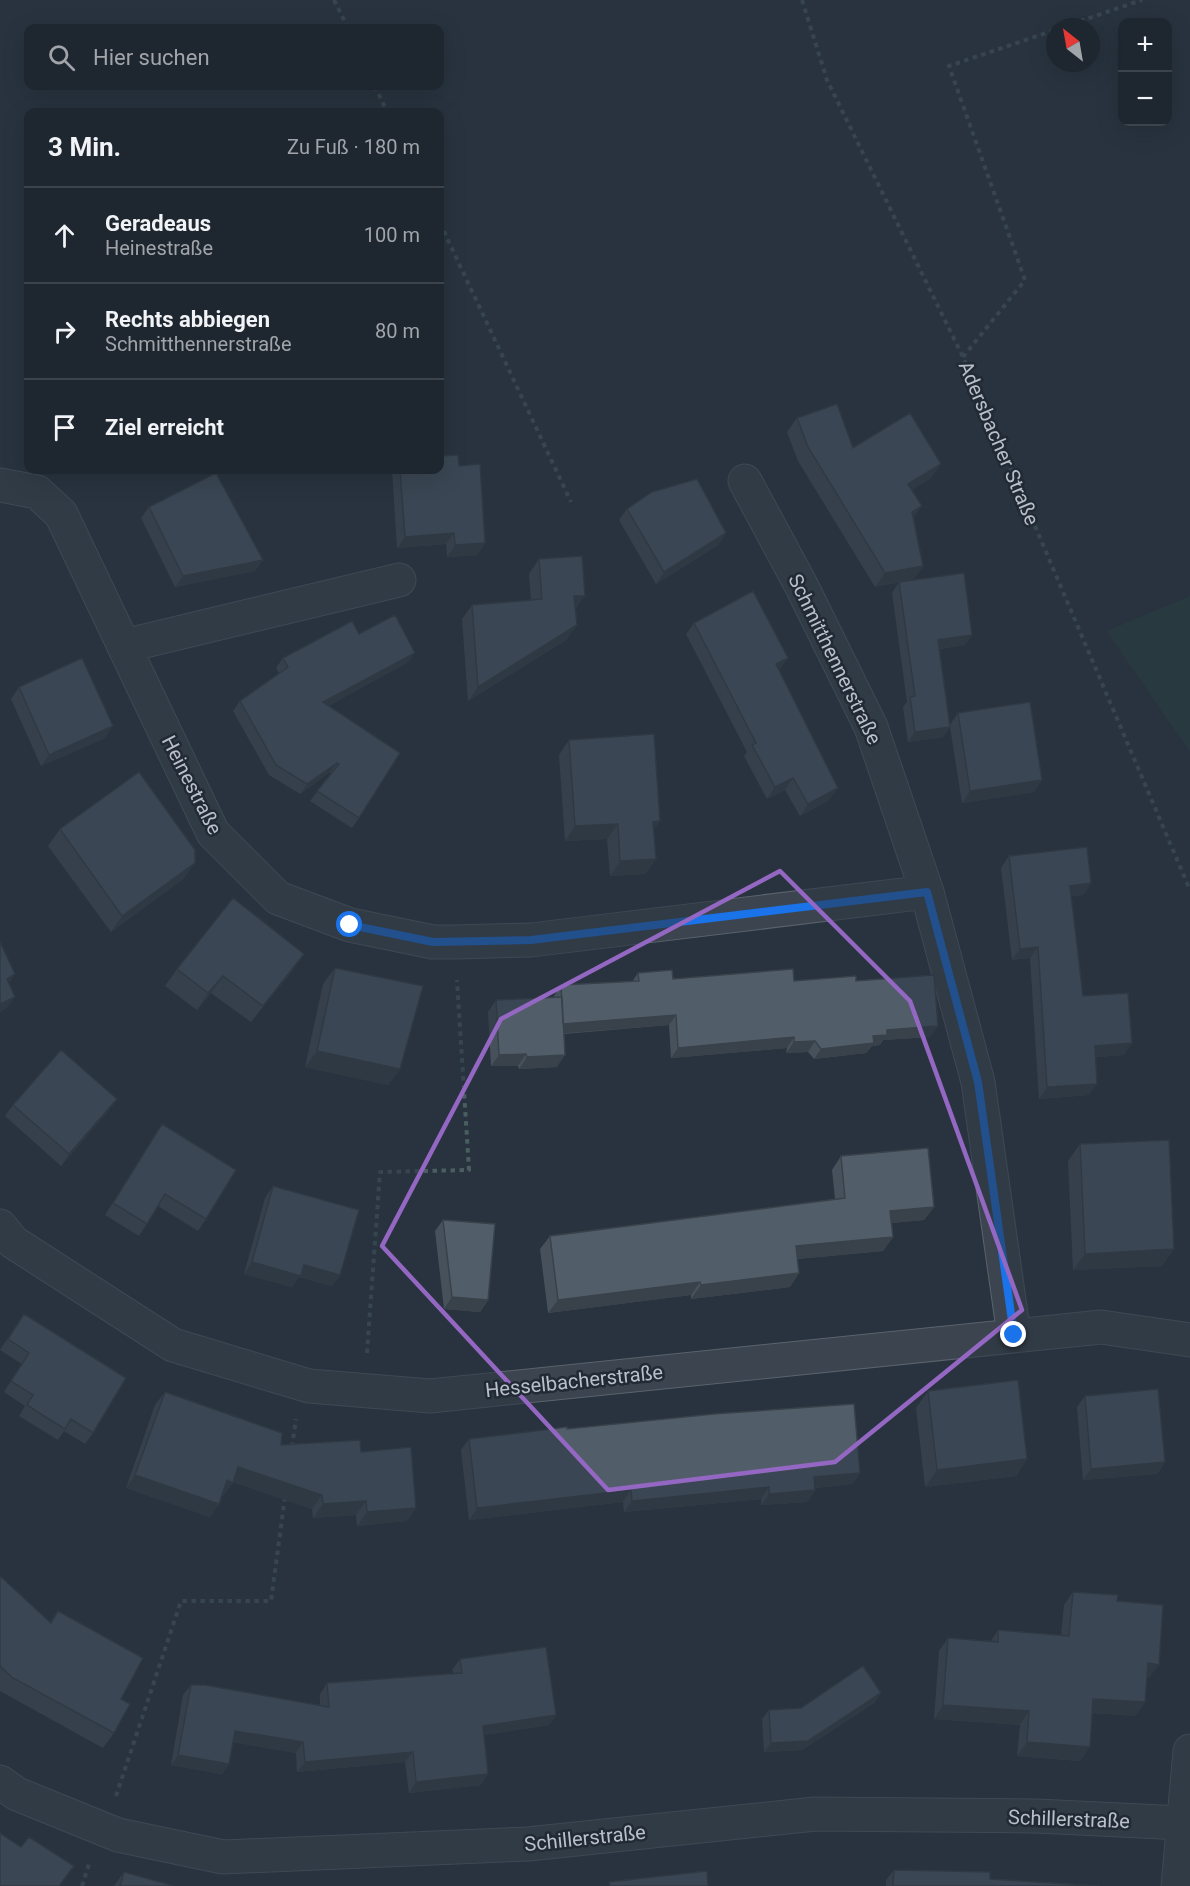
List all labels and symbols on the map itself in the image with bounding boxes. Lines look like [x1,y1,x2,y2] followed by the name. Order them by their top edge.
[1046,18,1100,72] north arrow
[954,357,1044,529] street label: Adersbacher Straße
[783,570,887,748] street label: Schmitthennerstraße
[157,731,227,839] street label: Heinestraße
[336,911,362,937] route start
[1000,1321,1026,1347] route end
[484,1360,664,1402] street label: Hesselbacherstraße
[1008,1805,1130,1833] street label: Schillerstraße
[523,1820,647,1856] street label: Schillerstraße

